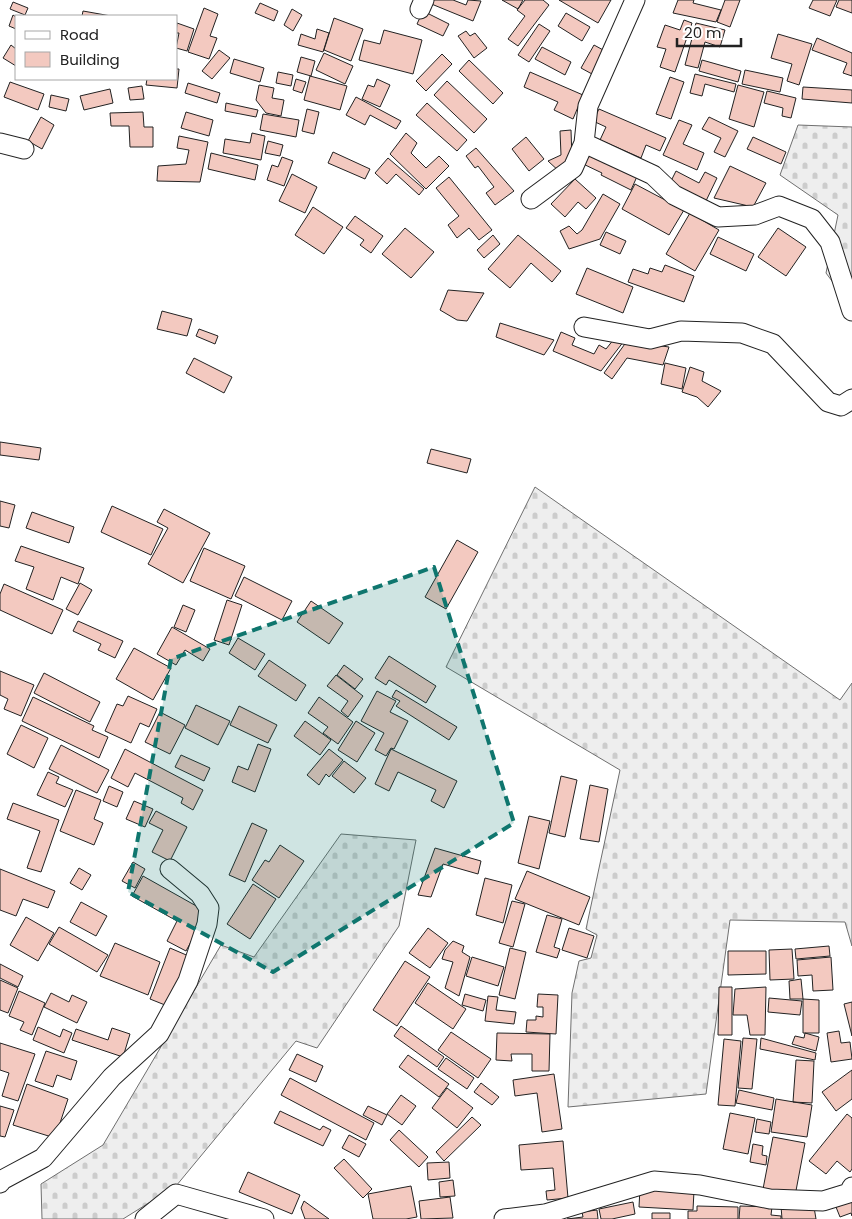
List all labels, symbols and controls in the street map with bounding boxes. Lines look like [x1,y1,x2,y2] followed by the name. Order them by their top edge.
[15,15,178,80] legend
[677,15,741,47] scale bar
[684,22,722,43] text: 20 m
[60,24,99,45] text: Road
[60,49,120,70] text: Building

